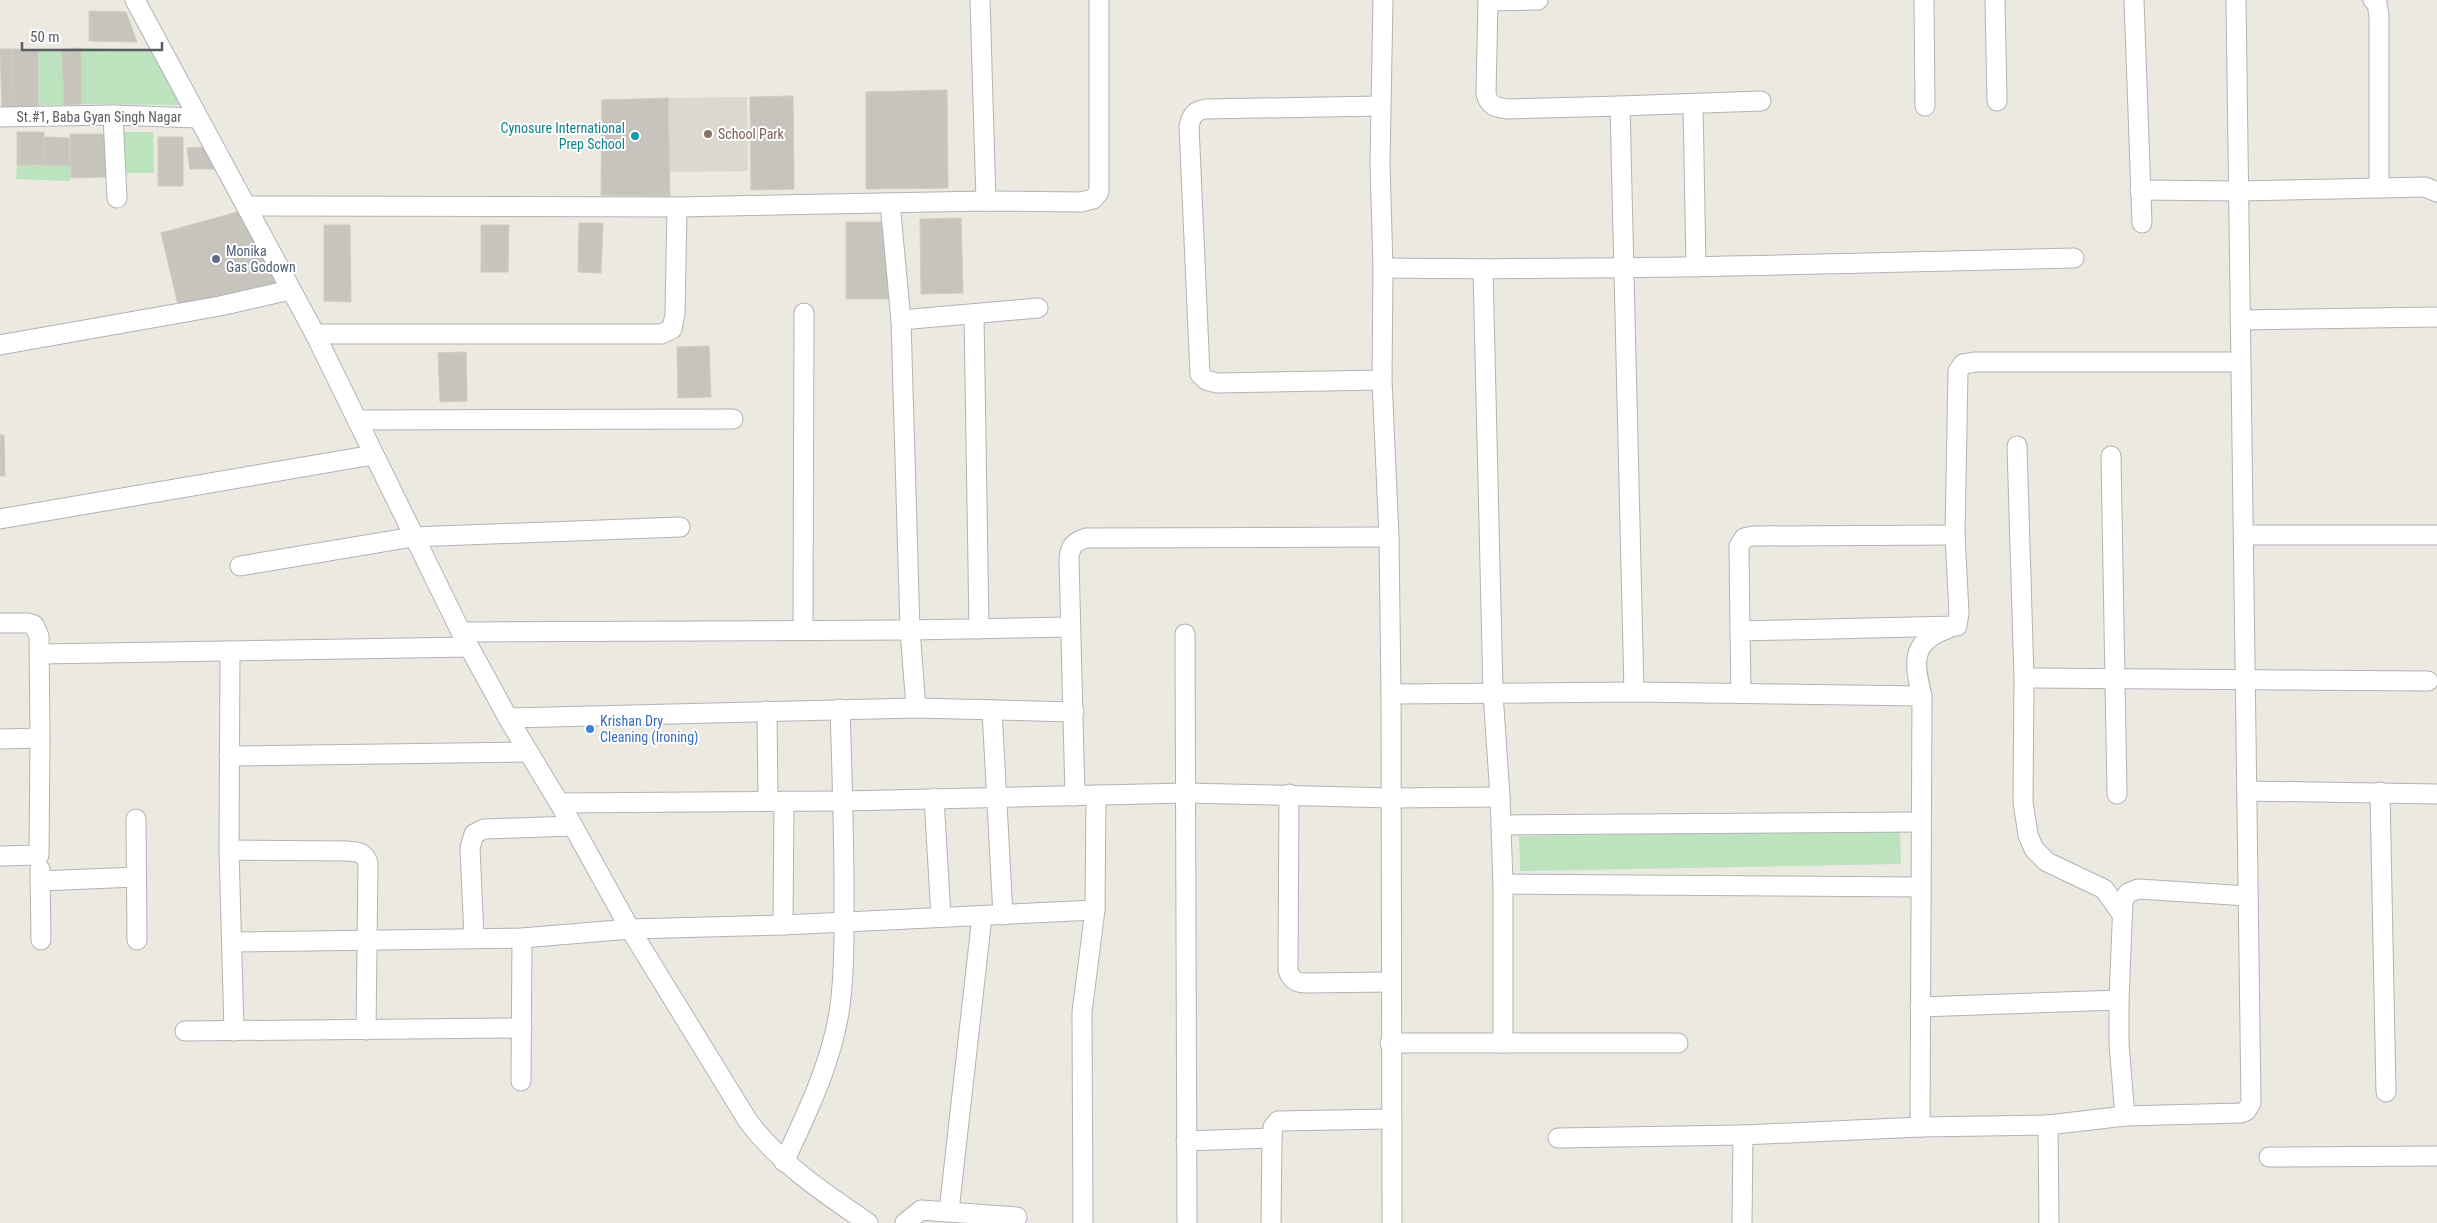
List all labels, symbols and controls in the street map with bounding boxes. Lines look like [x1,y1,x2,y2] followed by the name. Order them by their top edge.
[22,20,162,52] scale bar
[30,28,60,46] text: 50 m
[17,109,181,125] street label: St.#1, Baba Gyan Singh Nagar
[501,120,625,152] place label: Cynosure International Prep School
[718,126,785,142] place label: School Park
[702,128,714,140] marker: School Park
[629,130,641,142] marker: Cynosure International Prep School
[226,243,296,275] place label: Monika Gas Godown
[210,253,222,265] marker: Monika Gas Godown
[600,713,699,746] place label: Krishan Dry Cleaning (Ironing)
[584,723,596,735] marker: Krishan Dry Cleaning (Ironing)

